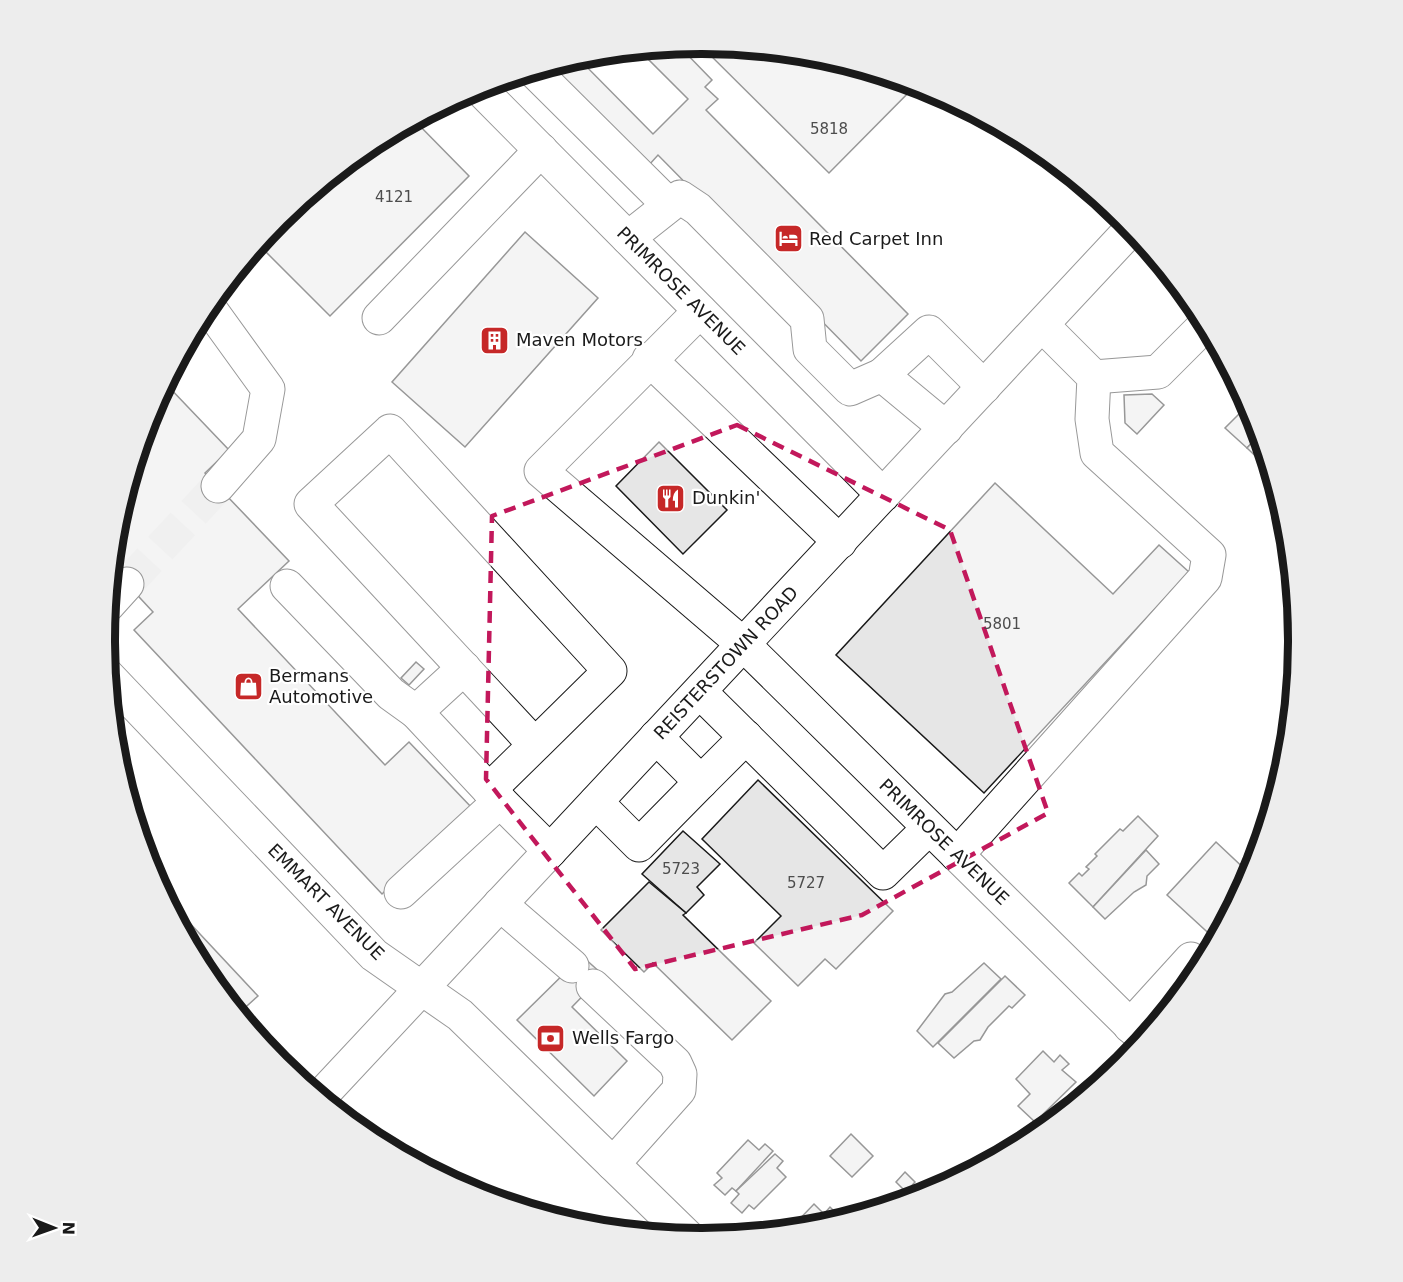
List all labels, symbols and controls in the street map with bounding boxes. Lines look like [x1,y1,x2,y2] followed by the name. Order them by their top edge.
[810,120,848,138] house number: 5818
[375,188,413,206] house number: 4121
[613,222,750,359] street label: PRIMROSE AVENUE
[772,223,804,255] hotel icon: Red Carpet Inn
[809,228,943,249] place label: Red Carpet Inn
[479,324,511,356] building icon: Maven Motors
[516,329,643,350] place label: Maven Motors
[655,482,687,514] restaurant icon: Dunkin'
[692,487,760,508] place label: Dunkin'
[649,582,802,744] street label: REISTERSTOWN ROAD
[983,615,1021,633] house number: 5801
[269,665,373,707] place label: Bermans Automotive
[232,670,264,702] shop icon: Bermans Automotive
[875,774,1014,909] street label: PRIMROSE AVENUE
[264,839,389,964] street label: EMMART AVENUE
[662,860,700,878] house number: 5723
[787,874,825,892] house number: 5727
[535,1022,567,1054] bank icon: Wells Fargo
[572,1027,674,1048] place label: Wells Fargo
[24,1198,84,1258] north arrow
[59,1221,78,1235] text: N

